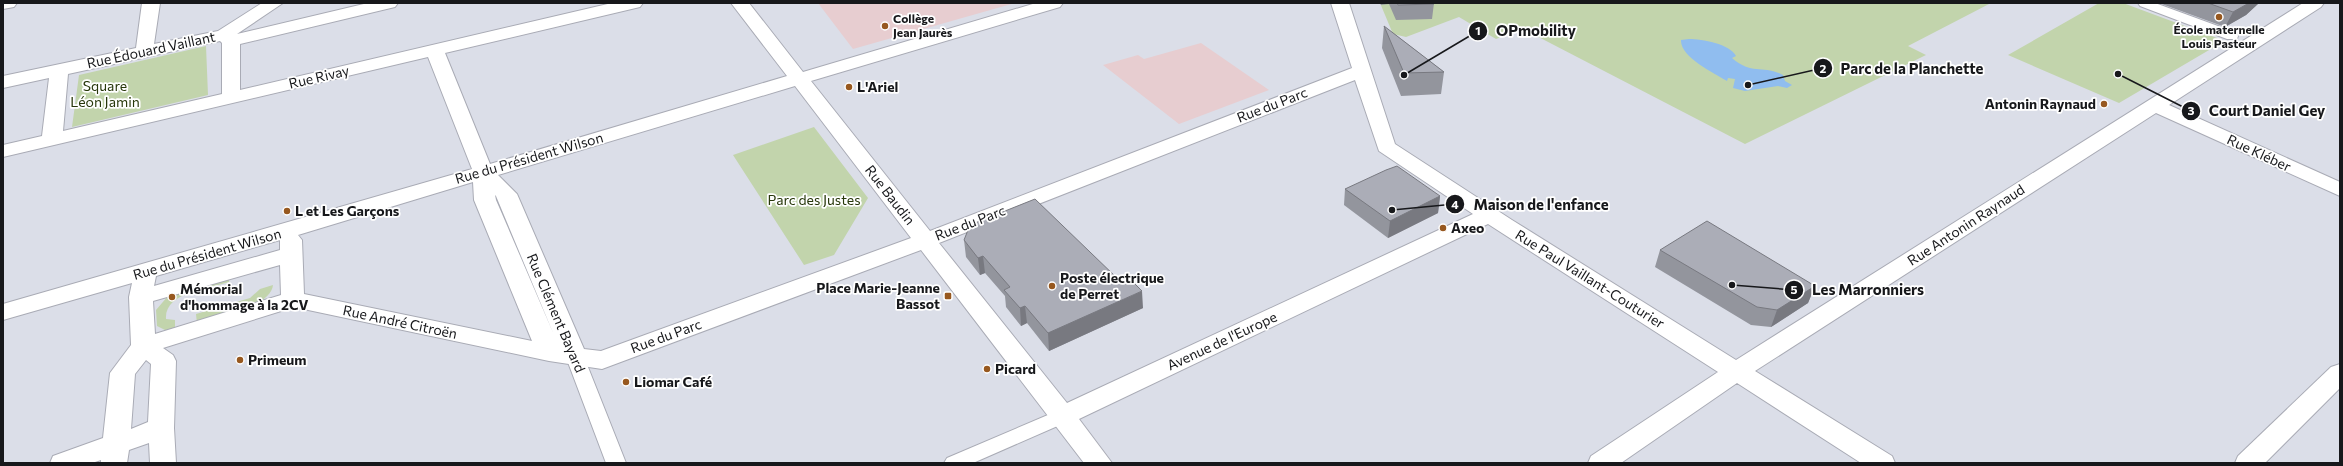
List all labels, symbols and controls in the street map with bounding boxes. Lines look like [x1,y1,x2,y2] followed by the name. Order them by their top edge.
[893,11,953,40] place label: Collège Jean Jaurès
[2214,12,2224,22] marker: École maternelle Louis Pasteur
[1468,18,1584,45] callout: OPmobility
[880,21,890,31] marker: Collège Jean Jaurès
[1496,21,1577,39] text: OPmobility
[2173,22,2265,50] place label: École maternelle Louis Pasteur
[1475,23,1481,37] text: 1
[85,28,217,71] street label: Rue Édouard Vaillant
[1813,55,1992,82] callout: Parc de la Planchette
[1841,59,1984,77] text: Parc de la Planchette
[287,61,351,92] street label: Rue Rivay
[1820,61,1827,75] text: 2
[70,77,140,110] park label: Square Léon Jamin
[857,78,898,95] place label: L'Ariel
[844,82,854,92] marker: L'Ariel
[1234,83,1310,126] street label: Rue du Parc
[1985,95,2096,112] place label: Antonin Raynaud
[2181,98,2333,125] callout: Court Daniel Gey
[2099,99,2109,109] marker: Antonin Raynaud
[2209,101,2326,119] text: Court Daniel Gey
[2188,103,2195,117] text: 3
[453,128,605,187] street label: Rue du Président Wilson
[2224,130,2294,175] street label: Rue Kléber
[862,161,919,228] street label: Rue Baudin
[1904,180,2027,269] street label: Rue Antonin Raynaud
[767,191,861,208] park label: Parc des Justes
[1445,191,1617,218] callout: Maison de l'enfance
[1473,195,1609,213] text: Maison de l'enfance
[1451,197,1459,211] text: 4
[932,201,1008,244] street label: Rue du Parc
[295,202,400,219] place label: L et Les Garçons
[282,206,292,216] marker: L et Les Garçons
[1451,219,1484,236] place label: Axeo
[1438,223,1448,233] marker: Axeo
[131,224,283,283] street label: Rue du Président Wilson
[1513,226,1668,332] street label: Rue Paul Vaillant-Couturier
[524,251,589,375] street label: Rue Clément Bayard
[1060,269,1164,302] place label: Poste électrique de Perret
[1784,276,1932,303] callout: Les Marronniers
[816,279,940,312] place label: Place Marie-Jeanne Bassot
[180,280,309,313] place label: Mémorial d'hommage à la 2CV
[1812,280,1924,298] text: Les Marronniers
[1047,281,1057,291] marker: Poste électrique de Perret
[1791,282,1798,296] text: 5
[943,291,953,301] marker: Place Marie-Jeanne Bassot
[167,292,177,302] marker: Mémorial d'hommage à la 2CV
[341,301,459,342] street label: Rue André Citroën
[1164,308,1279,373] street label: Avenue de l'Europe
[628,315,704,356] street label: Rue du Parc
[248,351,307,368] place label: Primeum
[235,355,245,365] marker: Primeum
[995,360,1036,377] place label: Picard
[982,364,992,374] marker: Picard
[634,373,712,390] place label: Liomar Café
[621,377,631,387] marker: Liomar Café

